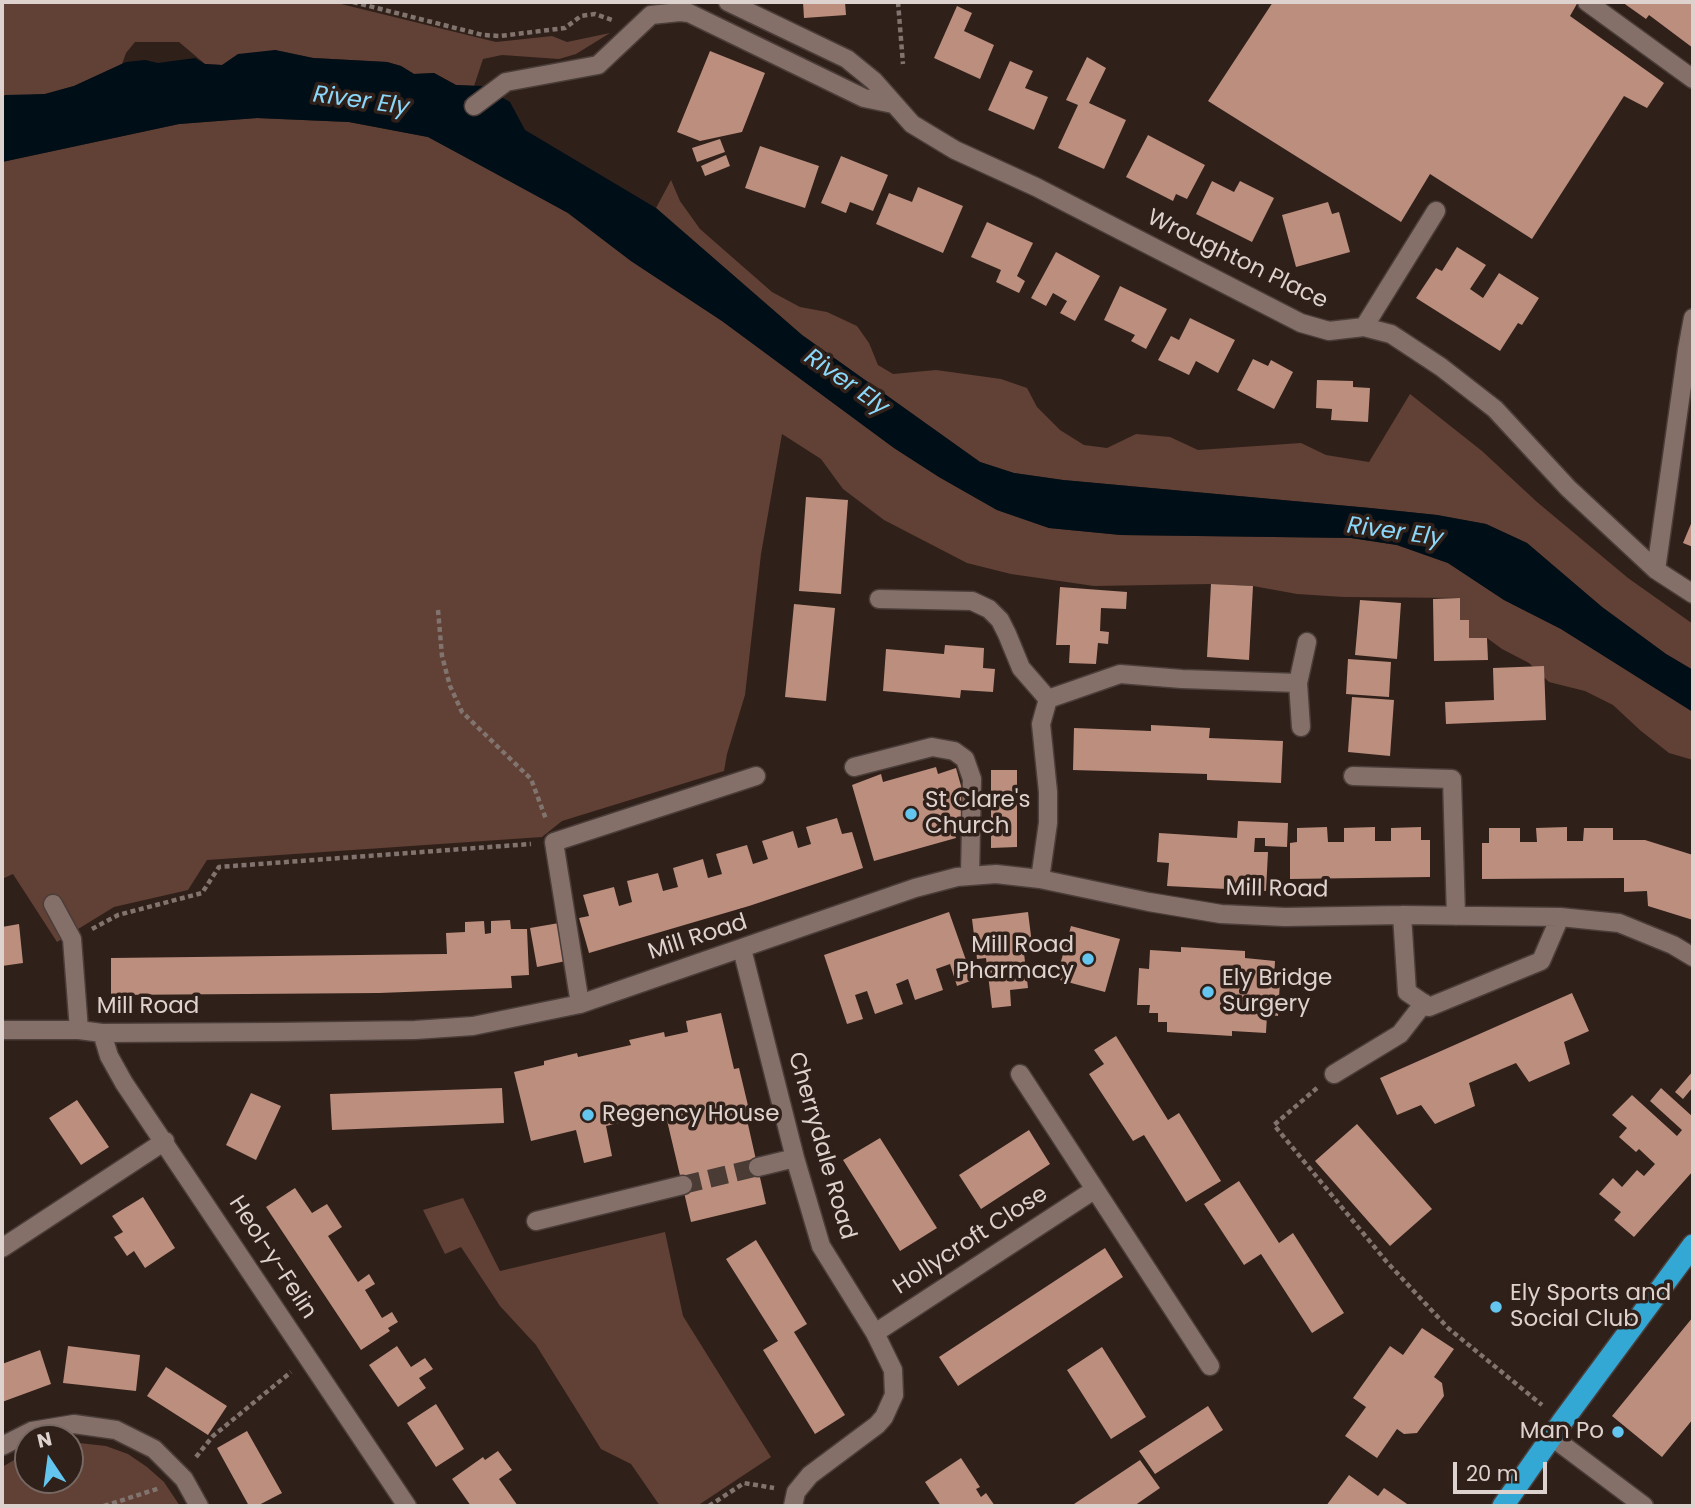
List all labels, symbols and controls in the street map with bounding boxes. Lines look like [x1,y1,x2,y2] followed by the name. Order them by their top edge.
[311,81,411,123] water label: River Ely
[1142,204,1332,316] street label: Wroughton Place
[798,343,894,423] water label: River Ely
[1345,512,1445,554] water label: River Ely
[925,787,1030,841] place label: St Clare's Church
[903,806,919,822] marker: St Clare's Church
[1225,875,1329,905] street label: Mill Road
[645,909,751,967] street label: Mill Road
[956,932,1074,986] place label: Mill Road Pharmacy
[1080,951,1096,967] marker: Mill Road Pharmacy
[1222,965,1332,1019] place label: Ely Bridge Surgery
[1200,984,1216,1000] marker: Ely Bridge Surgery
[97,993,199,1021] street label: Mill Road
[781,1049,861,1243] street label: Cherrydale Road
[602,1101,779,1129] place label: Regency House
[580,1107,596,1123] marker: Regency House
[889,1181,1053,1301] street label: Hollycroft Close
[222,1191,322,1325] street label: Heol-y-Felin
[1510,1280,1671,1334] place label: Ely Sports and Social Club
[1488,1299,1504,1315] marker: Ely Sports and Social Club
[1520,1418,1604,1446] place label: Man Po
[14,1424,84,1494] north arrow
[1610,1424,1626,1440] marker: Man Po
[35,1425,55,1455] text: N
[1457,1448,1552,1492] scale bar
[1466,1459,1519,1488] text: 20 m

